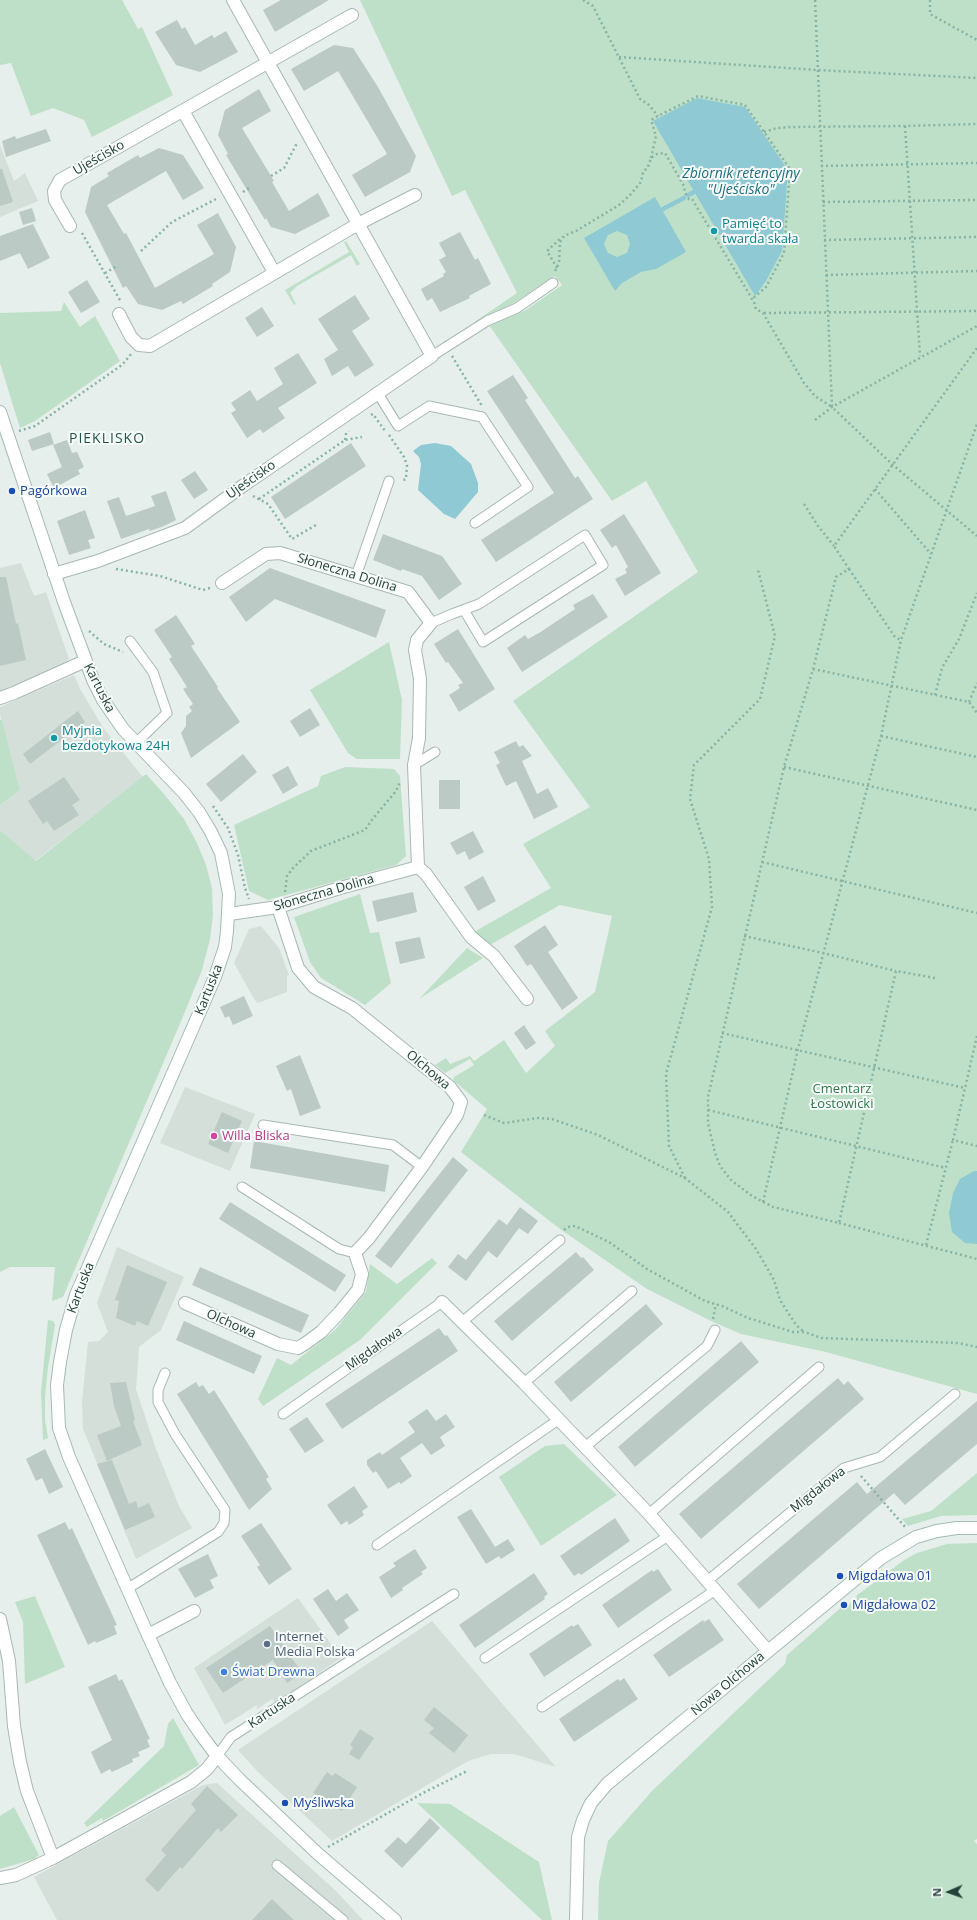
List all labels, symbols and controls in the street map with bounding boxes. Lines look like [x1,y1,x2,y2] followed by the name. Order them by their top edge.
[71,137,127,179] street label: Ujeścisko
[682,166,800,198] water label: Zbiornik retencyjny "Ujeścisko"
[722,216,799,247] place label: Pamięć to twarda skała
[709,226,719,236] marker: Pamięć to twarda skała
[69,431,145,447] district label: PIEKLISKO
[223,457,279,503] street label: Ujeścisko
[20,483,87,499] place label: Pagórkowa
[7,486,17,496] marker: Pagórkowa
[295,550,399,596] street label: Słoneczna Dolina
[80,661,118,715] street label: Kartuska
[62,723,170,754] place label: Myjnia bezdotykowa 24H
[49,733,59,743] marker: Myjnia bezdotykowa 24H
[272,871,376,915] street label: Słoneczna Dolina
[192,962,226,1018] street label: Kartuska
[403,1047,453,1093] street label: Olchowa
[811,1081,873,1112] park label: Cmentarz Łostowicki
[222,1128,290,1144] place label: Willa Bliska
[209,1131,219,1141] marker: Willa Bliska
[64,1260,98,1316] street label: Kartuska
[204,1306,258,1342] street label: Olchowa
[343,1324,405,1374] street label: Migdałowa
[787,1464,849,1516] street label: Migdałowa
[848,1568,932,1584] place label: Migdałowa 01
[835,1571,845,1581] marker: Migdałowa 01
[852,1597,936,1613] place label: Migdałowa 02
[839,1600,849,1610] marker: Migdałowa 02
[275,1629,355,1660] place label: Internet Media Polska
[262,1639,272,1649] marker: Internet Media Polska
[688,1649,768,1719] street label: Nowa Olchowa
[232,1664,315,1680] place label: Świat Drewna
[219,1667,229,1677] marker: Świat Drewna
[245,1690,299,1732] street label: Kartuska
[293,1795,354,1811] place label: Myśliwska
[280,1798,290,1808] marker: Myśliwska
[929,1872,969,1912] north arrow
[929,1888,944,1897] text: N

